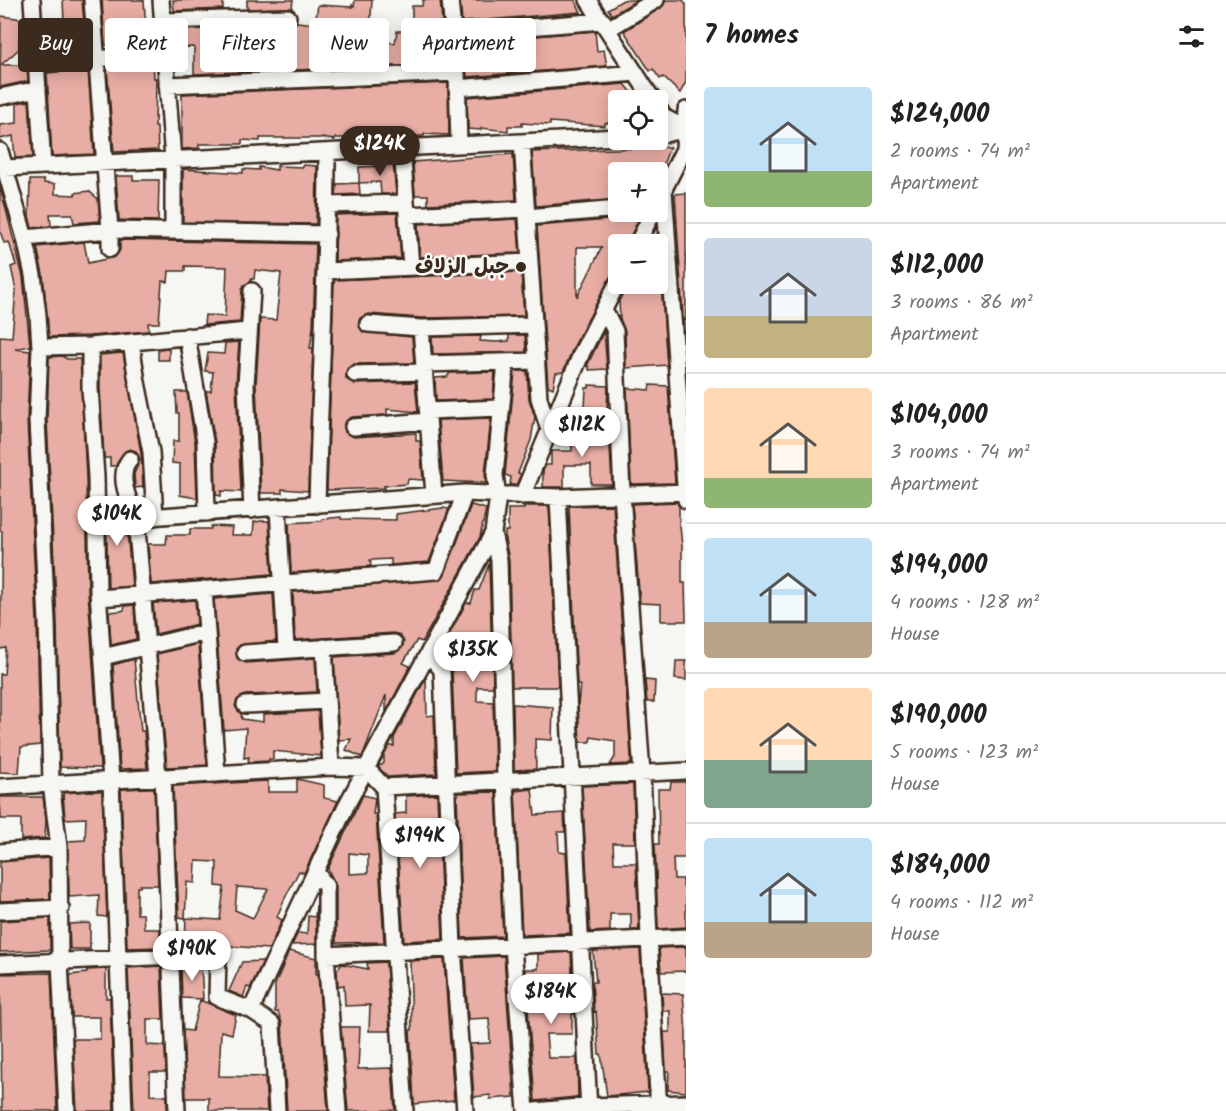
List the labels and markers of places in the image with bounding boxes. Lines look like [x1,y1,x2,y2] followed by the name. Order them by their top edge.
[338,126,422,177] pin: $124K
[415,251,509,284] place label: جبل الزلاف
[514,260,528,274] marker: جبل الزلاف
[540,407,624,458] pin: $112K
[75,496,159,547] pin: $104K
[431,632,515,683] pin: $135K
[378,818,462,869] pin: $194K
[150,931,234,982] pin: $190K
[509,974,593,1025] pin: $184K

